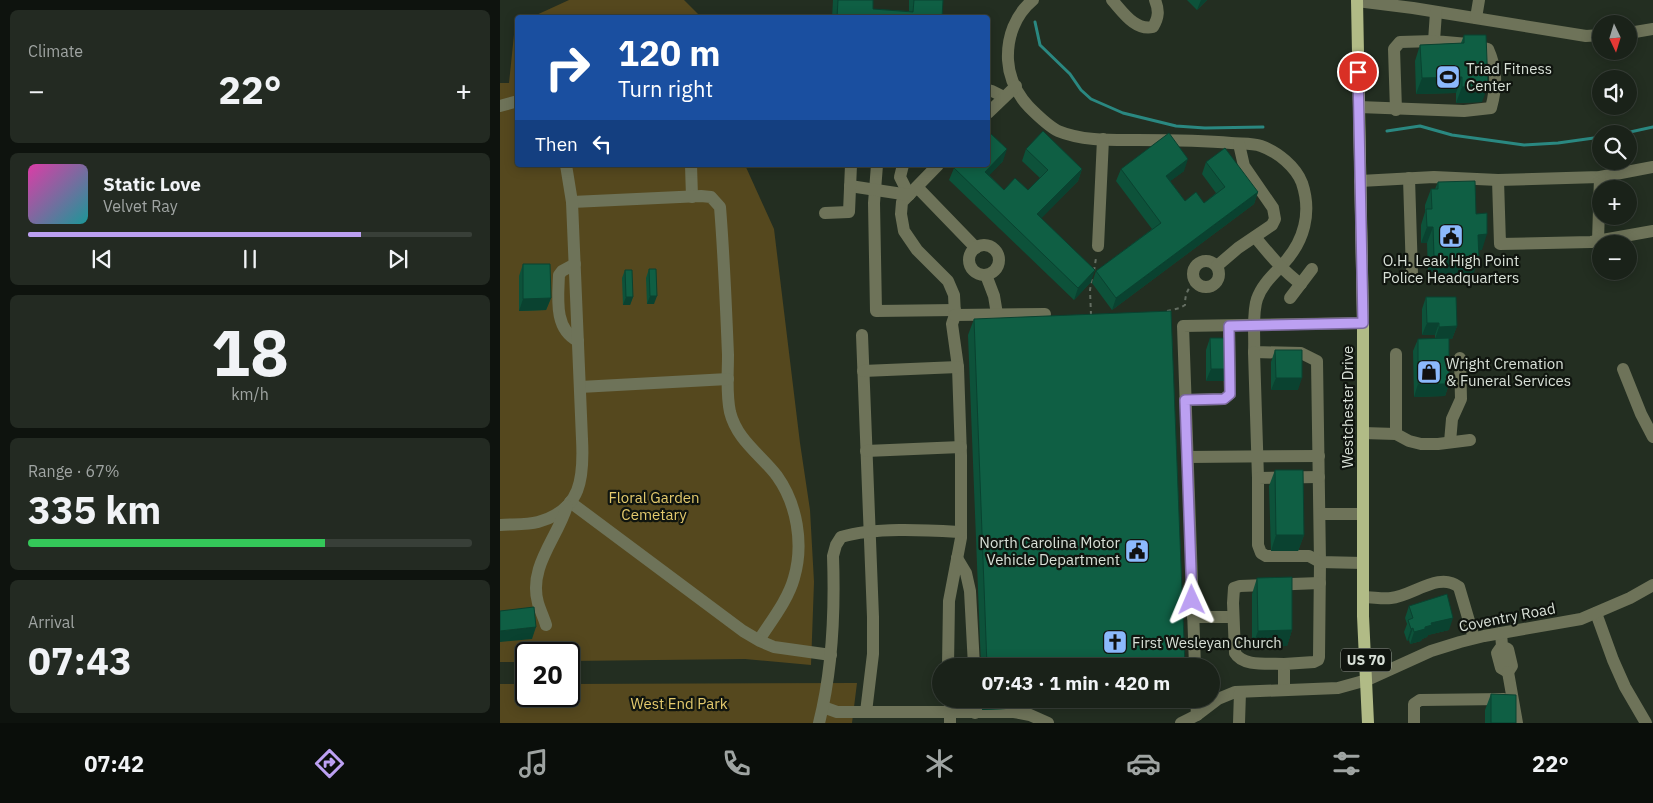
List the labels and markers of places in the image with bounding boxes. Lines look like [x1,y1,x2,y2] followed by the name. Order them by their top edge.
[1337,51,1379,93] pin
[1466,59,1552,95] place label: Triad Fitness Center
[1435,64,1461,90] sports icon: Triad Fitness Center
[1438,223,1464,249] public building icon: O.H. Leak High Point Police Headquarters
[1383,251,1519,287] place label: O.H. Leak High Point Police Headquarters
[1446,354,1571,390] place label: Wright Cremation & Funeral Services
[1416,359,1442,385] shop icon: Wright Cremation & Funeral Services
[979,533,1120,569] place label: North Carolina Motor Vehicle Department
[1124,538,1150,564] public building icon: North Carolina Motor Vehicle Department
[1102,629,1128,655] church icon: First Wesleyan Church
[1132,633,1282,652] place label: First Wesleyan Church

